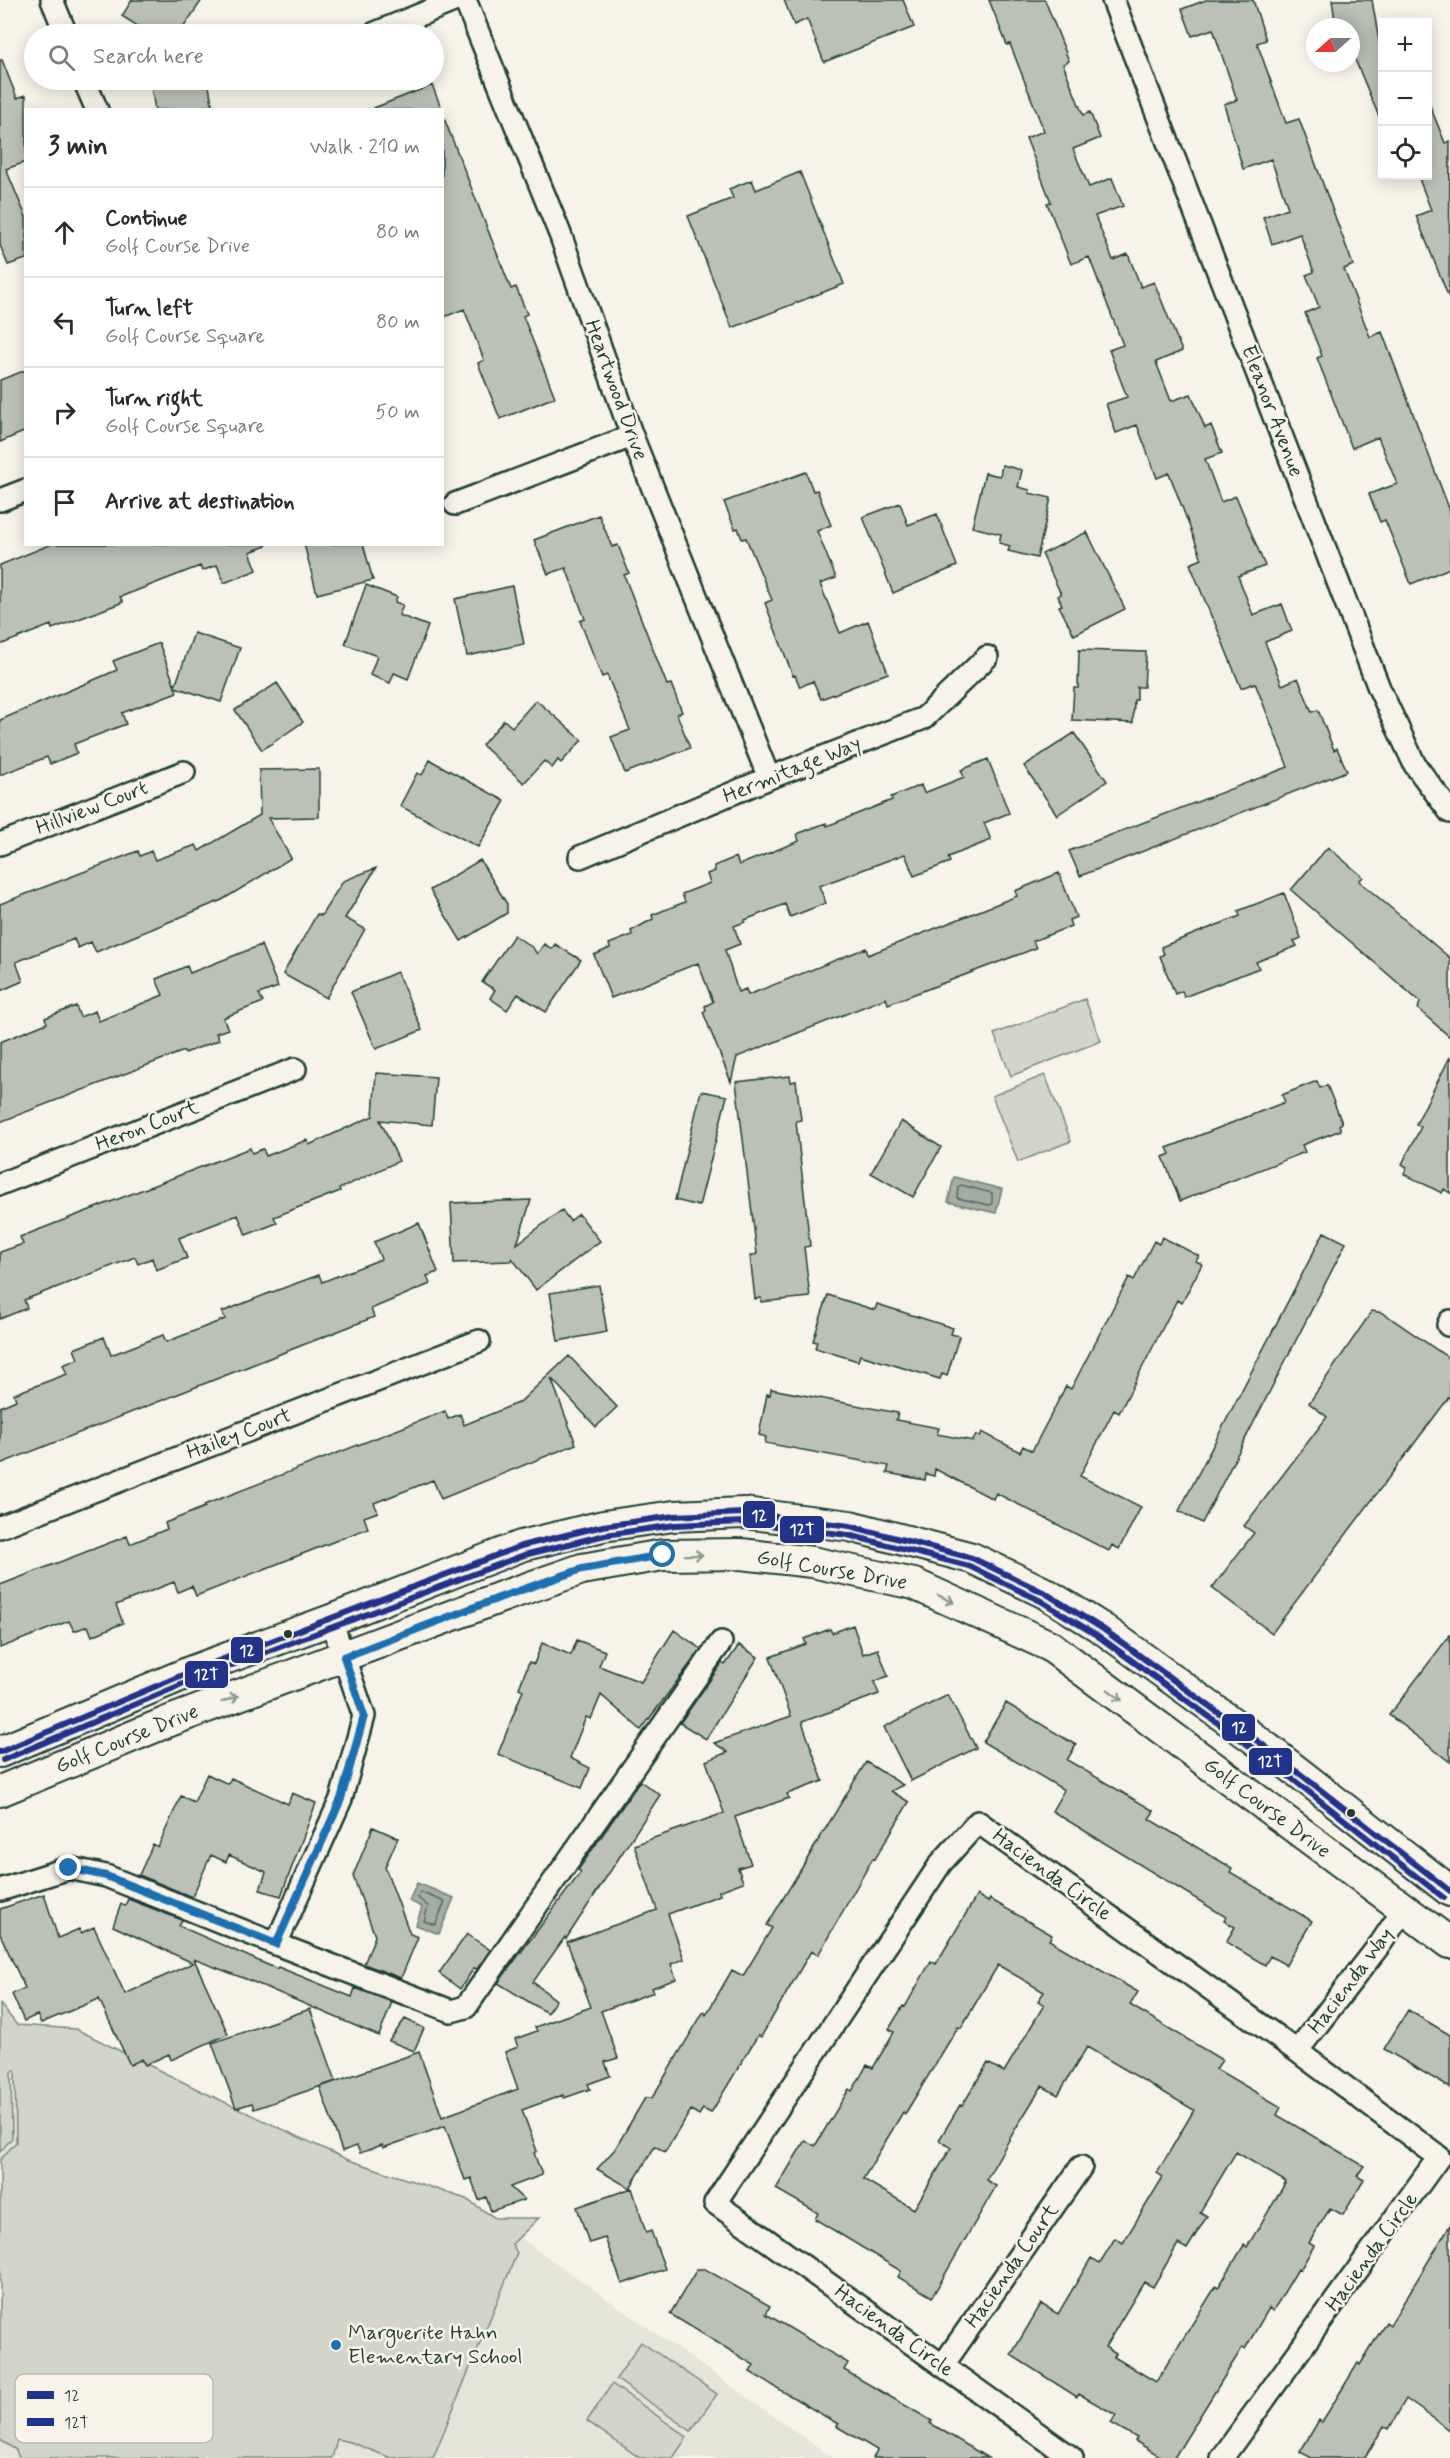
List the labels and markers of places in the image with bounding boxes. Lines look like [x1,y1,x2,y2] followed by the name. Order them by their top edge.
[282,1628,294,1640] unlabelled marker
[1345,1807,1357,1819] unlabelled marker
[348,2319,523,2371] place label: Marguerite Hahn Elementary School
[329,2338,343,2352] marker: Marguerite Hahn Elementary School

